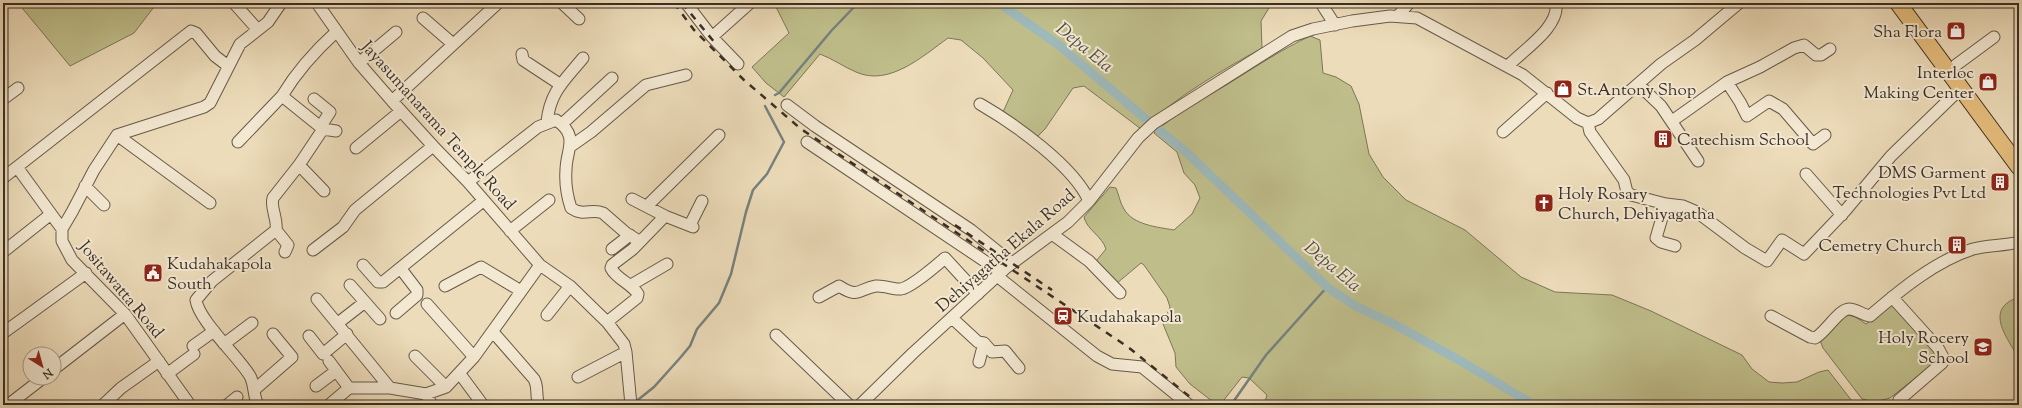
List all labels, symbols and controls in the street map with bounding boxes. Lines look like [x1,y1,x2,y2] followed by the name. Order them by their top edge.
[1049,17,1118,80] water label: Depa Ela
[1945,20,1967,42] shop icon: Sha Flora
[1873,21,1942,45] place label: Sha Flora
[354,36,520,217] street label: Jayasumanarama Temple Road
[1864,62,1975,106] place label: Interloc Making Center
[1977,71,1999,93] shop icon: Interloc Making Center
[1552,78,1574,100] shop icon: St.Antony Shop
[1577,79,1696,103] place label: St.Antony Shop
[1652,128,1674,150] building icon: Catechism School
[1677,129,1810,153] place label: Catechism School
[1833,162,1986,206] place label: DMS Garment Technologies Pvt Ltd
[1989,171,2011,193] building icon: DMS Garment Technologies Pvt Ltd
[1558,183,1715,227] place label: Holy Rosary Church, Dehiyagatha
[931,184,1081,319] street label: Dehiyagatha Ekala Road
[1533,192,1555,214] church icon: Holy Rosary Church, Dehiyagatha
[1946,234,1968,256] building icon: Cemetry Church
[1819,235,1943,259] place label: Cemetry Church
[72,236,169,345] street label: Jositawatta Road
[1298,236,1366,299] water label: Depa Ela
[167,253,272,297] place label: Kudahakapola South
[142,262,164,284] public building icon: Kudahakapola South
[1052,305,1074,327] station icon: Kudahakapola
[1077,306,1182,330] place label: Kudahakapola
[1878,327,1970,371] place label: Holy Rocery School
[1972,336,1994,358] school or university icon: Holy Rocery School
[22,346,62,386] north arrow
[39,364,57,382] text: N

